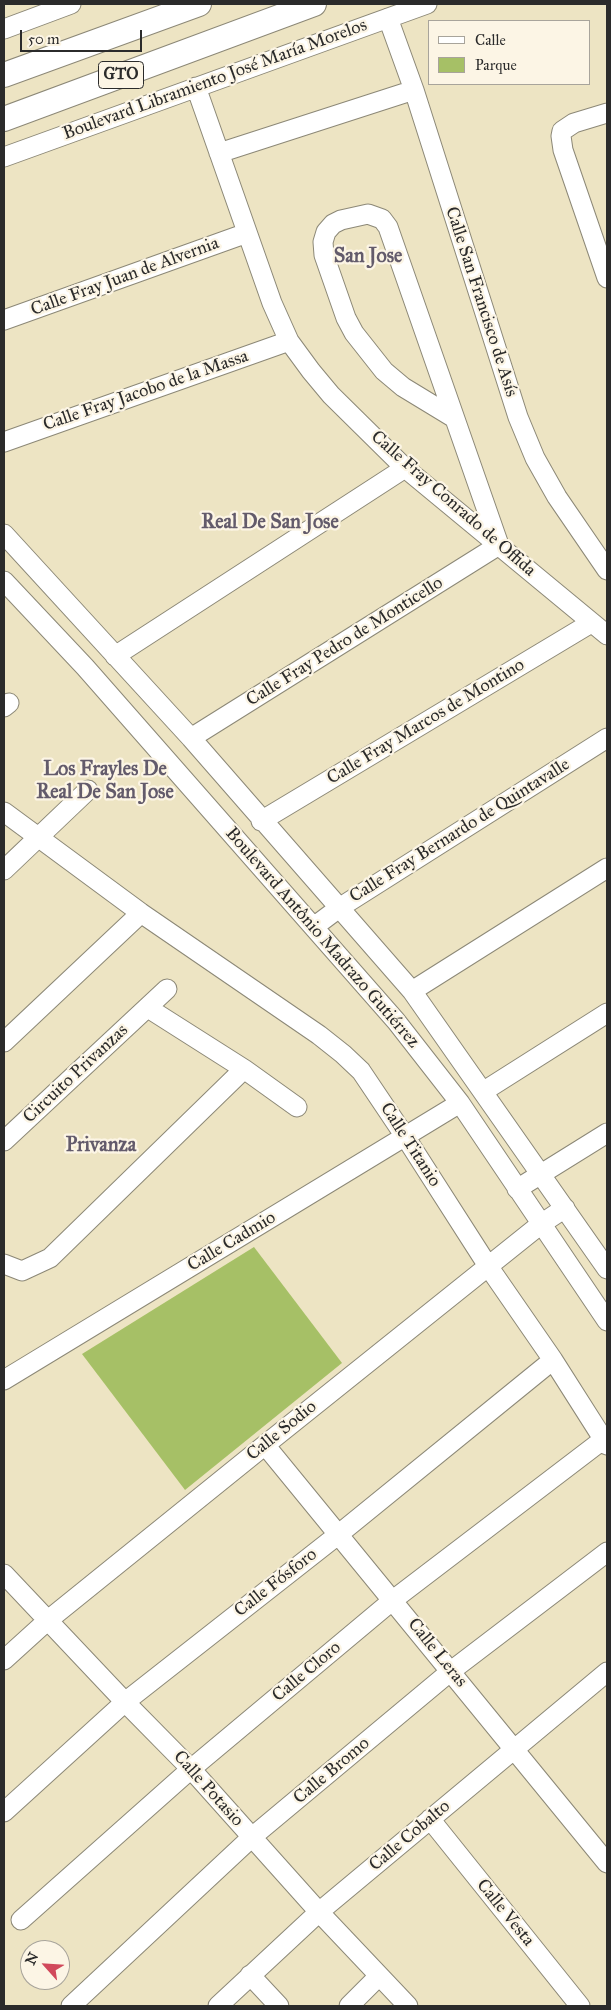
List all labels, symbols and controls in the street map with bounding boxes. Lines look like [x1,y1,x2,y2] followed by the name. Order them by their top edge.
[60,15,370,145] street label: Boulevard Libramiento José María Morelos
[22,20,145,52] scale bar
[428,20,591,85] legend
[28,30,60,48] text: 50 m
[475,31,506,49] text: Calle
[475,56,517,74] text: Parque
[98,62,144,88] road number: GTO
[440,204,522,400] street label: Calle San Francisco de Asís
[28,233,222,321] street label: Calle Fray Juan de Alvernia
[334,245,402,269] district label: San Jose
[41,346,251,436] street label: Calle Fray Jacobo de la Massa
[366,426,540,582] street label: Calle Fray Conrado de Offida
[201,511,339,535] district label: Real De San Jose
[243,573,447,711] street label: Calle Fray Pedro de Monticello
[323,654,529,790] street label: Calle Fray Marcos de Montino
[346,754,574,908] street label: Calle Fray Bernardo de Quintavalle
[36,758,174,805] district label: Los Frayles De Real De San Jose
[220,823,424,1053] street label: Boulevard Antônio Madrazo Gutiérrez
[19,1020,133,1128] street label: Circuito Privanzas
[375,1099,445,1191] street label: Calle Titanio
[66,1134,136,1158] district label: Privanza
[184,1207,280,1277] street label: Calle Cadmio
[243,1396,321,1466] street label: Calle Sodio
[230,1544,322,1622] street label: Calle Fósforo
[403,1614,471,1692] street label: Calle Leras
[268,1637,346,1707] street label: Calle Cloro
[290,1733,374,1809] street label: Calle Bromo
[168,1747,248,1831] street label: Calle Potasio
[365,1796,455,1876] street label: Calle Cobalto
[471,1875,539,1951] street label: Calle Vesta
[20,1940,70,1990] north arrow
[22,1950,42,1968] text: N

